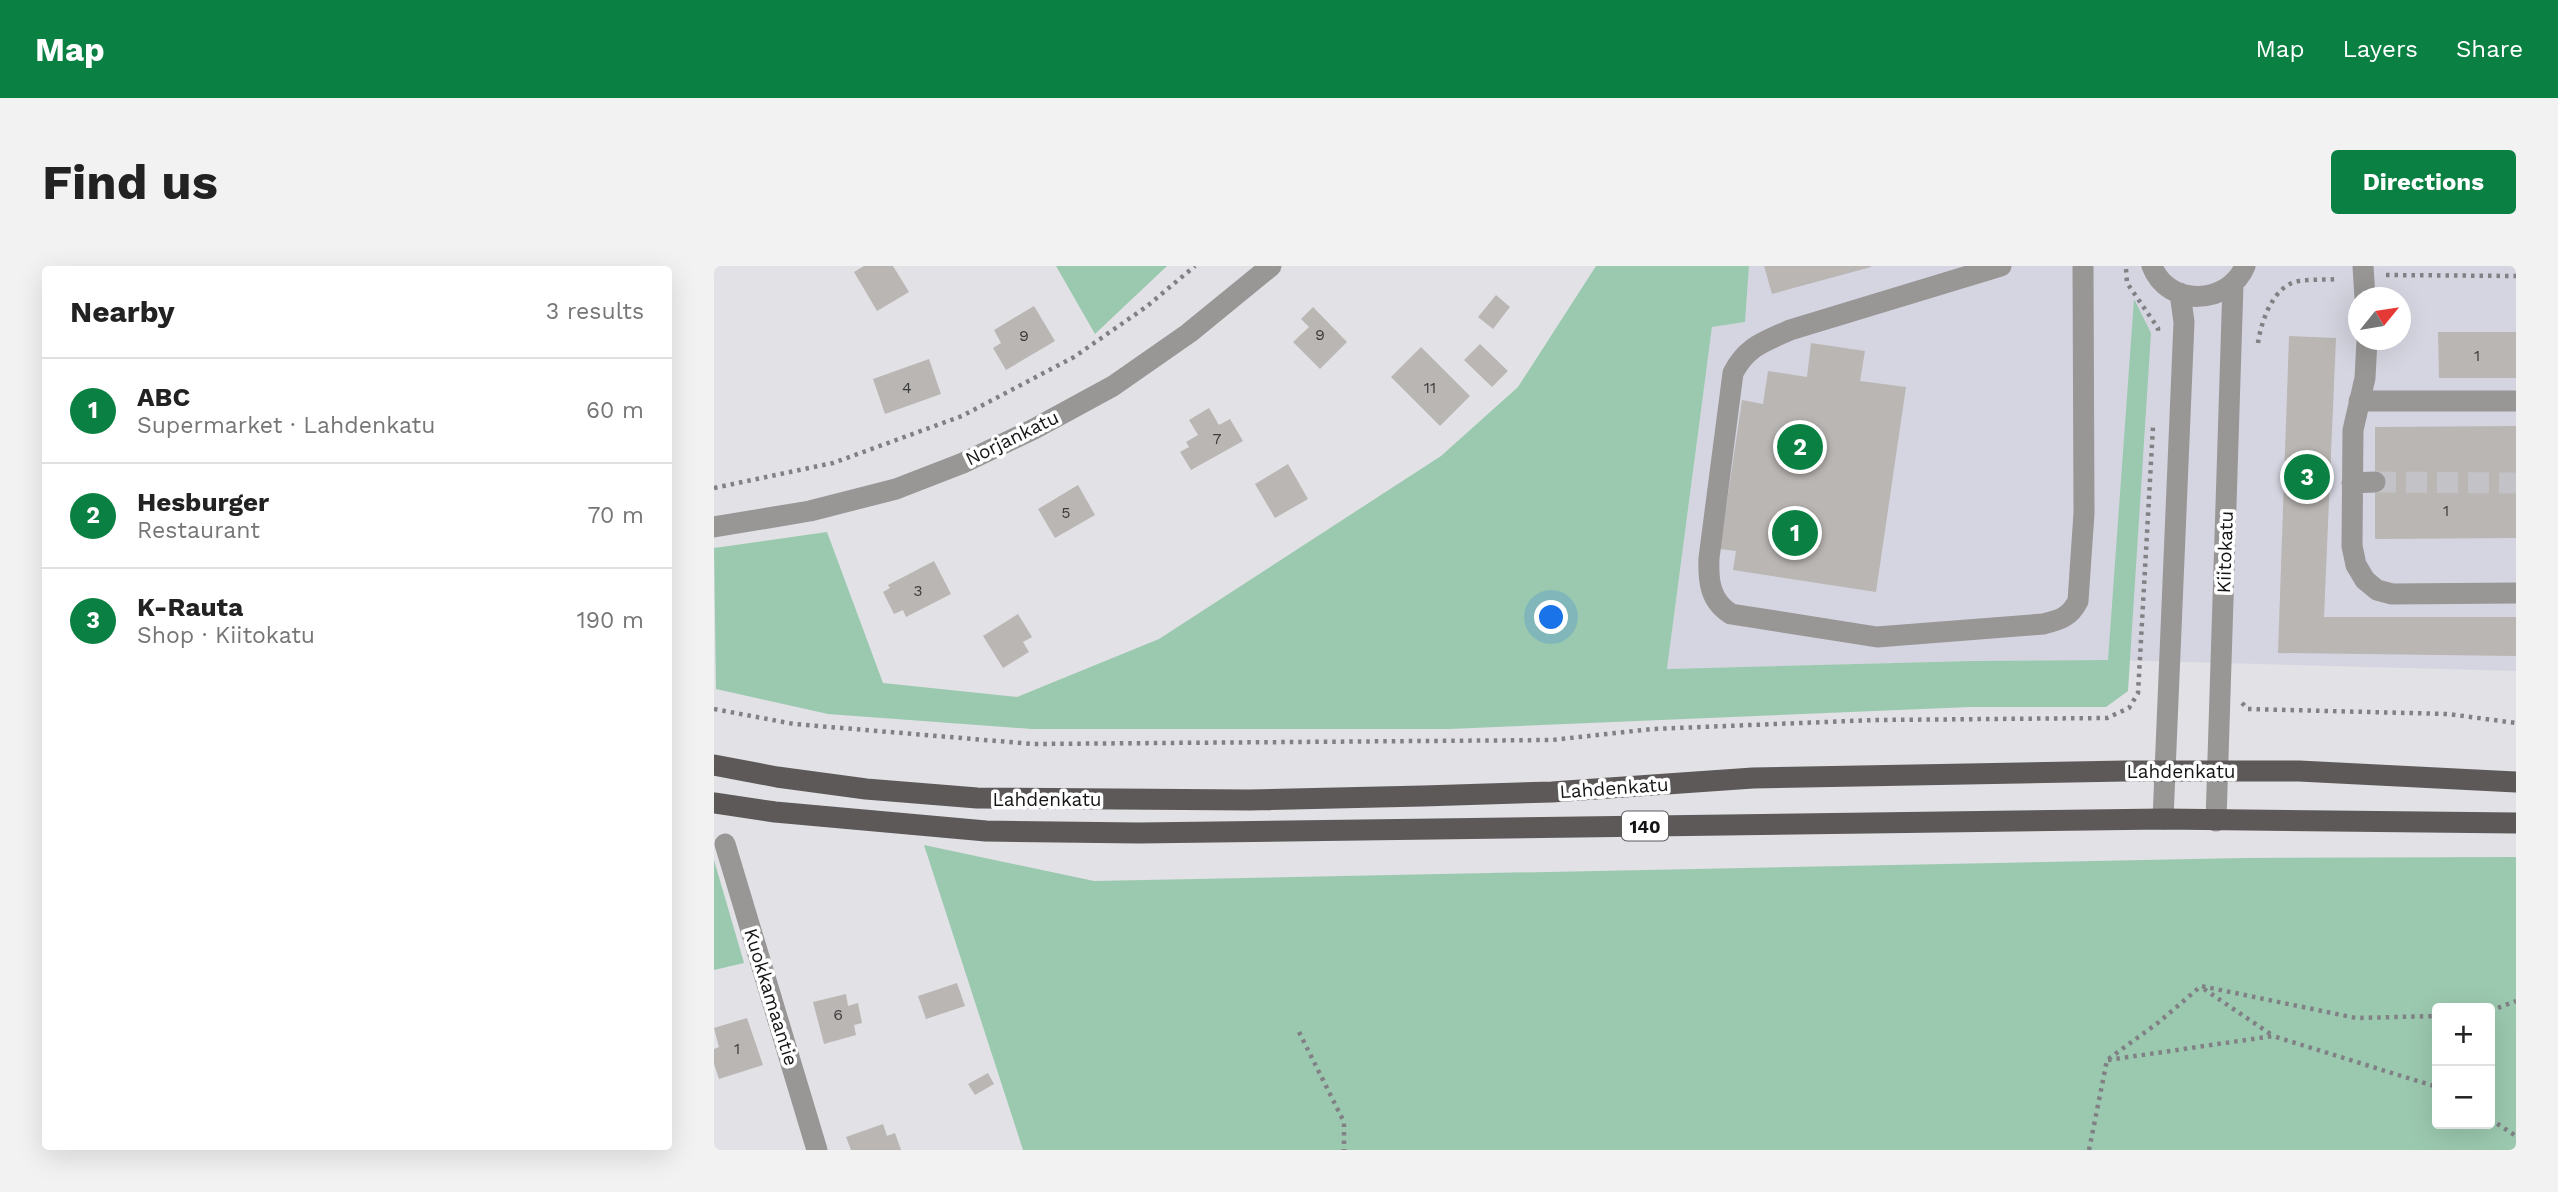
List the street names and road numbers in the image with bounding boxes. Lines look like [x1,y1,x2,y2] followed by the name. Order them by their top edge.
[961,405,1063,471] street label: Norjankatu
[2212,510,2238,594] street label: Kiitokatu
[2126,760,2236,783] street label: Lahdenkatu
[1559,773,1669,803] street label: Lahdenkatu
[992,788,1102,811] street label: Lahdenkatu
[1622,812,1668,840] road number: 140
[739,926,803,1068] street label: Kuokkamaantie

